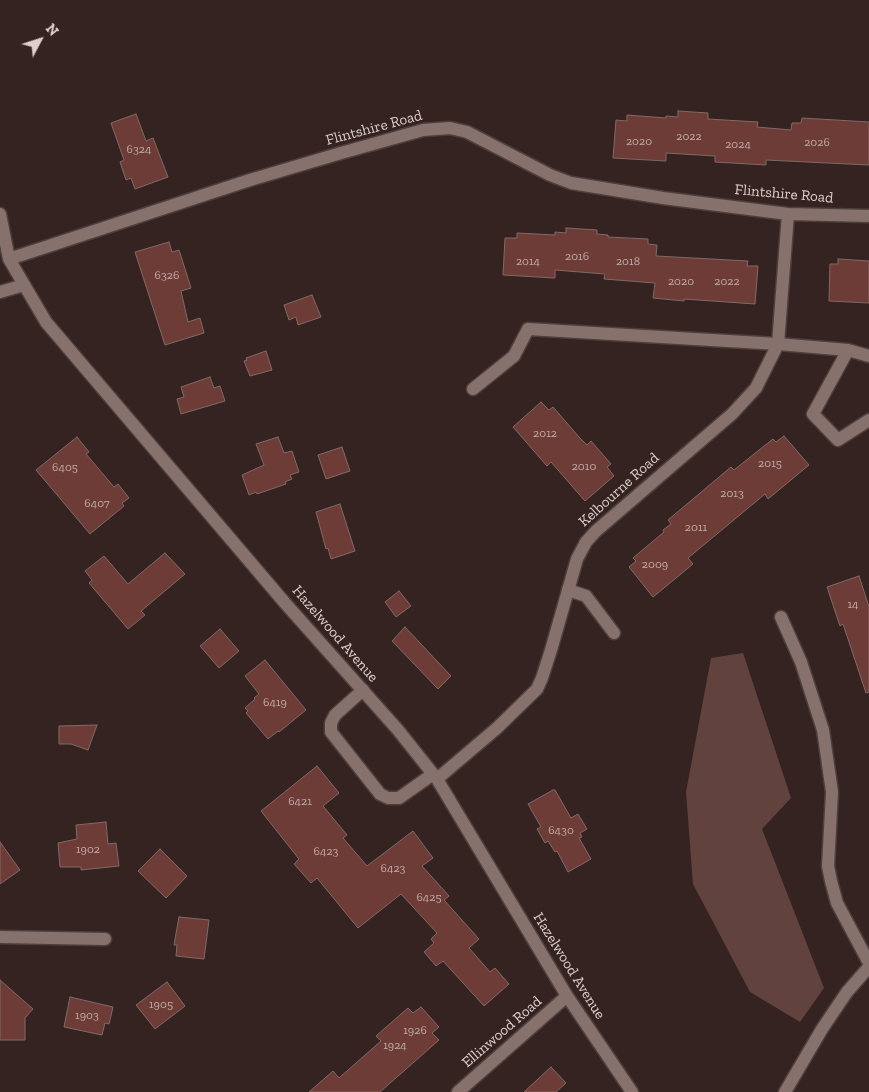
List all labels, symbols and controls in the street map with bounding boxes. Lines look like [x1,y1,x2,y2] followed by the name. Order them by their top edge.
[15,15,65,65] north arrow
[42,20,62,40] text: N
[324,107,424,149] street label: Flintshire Road
[676,130,702,144] house number: 2022
[626,135,652,149] house number: 2020
[804,136,830,150] house number: 2026
[725,138,751,152] house number: 2024
[127,143,151,157] house number: 6324
[734,181,834,207] street label: Flintshire Road
[565,250,589,264] house number: 2016
[516,255,540,269] house number: 2014
[616,255,640,269] house number: 2018
[155,269,179,283] house number: 6326
[668,275,694,289] house number: 2020
[714,275,740,289] house number: 2022
[533,427,557,441] house number: 2012
[575,449,663,531] street label: Kelbourne Road
[758,457,782,471] house number: 2015
[572,460,596,474] house number: 2010
[52,461,78,475] house number: 6405
[720,487,744,501] house number: 2013
[84,497,110,511] house number: 6407
[685,521,707,535] house number: 2011
[642,558,668,572] house number: 2009
[288,582,382,686] street label: Hazelwood Avenue
[847,598,859,612] house number: 14
[263,696,287,710] house number: 6419
[288,795,312,809] house number: 6421
[548,824,574,838] house number: 6430
[76,843,100,857] house number: 1902
[314,845,338,859] house number: 6423
[381,862,405,876] house number: 6423
[416,891,442,905] house number: 6425
[529,909,609,1023] street label: Hazelwood Avenue
[458,992,546,1072] street label: Ellinwood Road
[149,998,173,1012] house number: 1905
[75,1009,99,1023] house number: 1903
[403,1024,427,1038] house number: 1926
[383,1039,407,1053] house number: 1924

